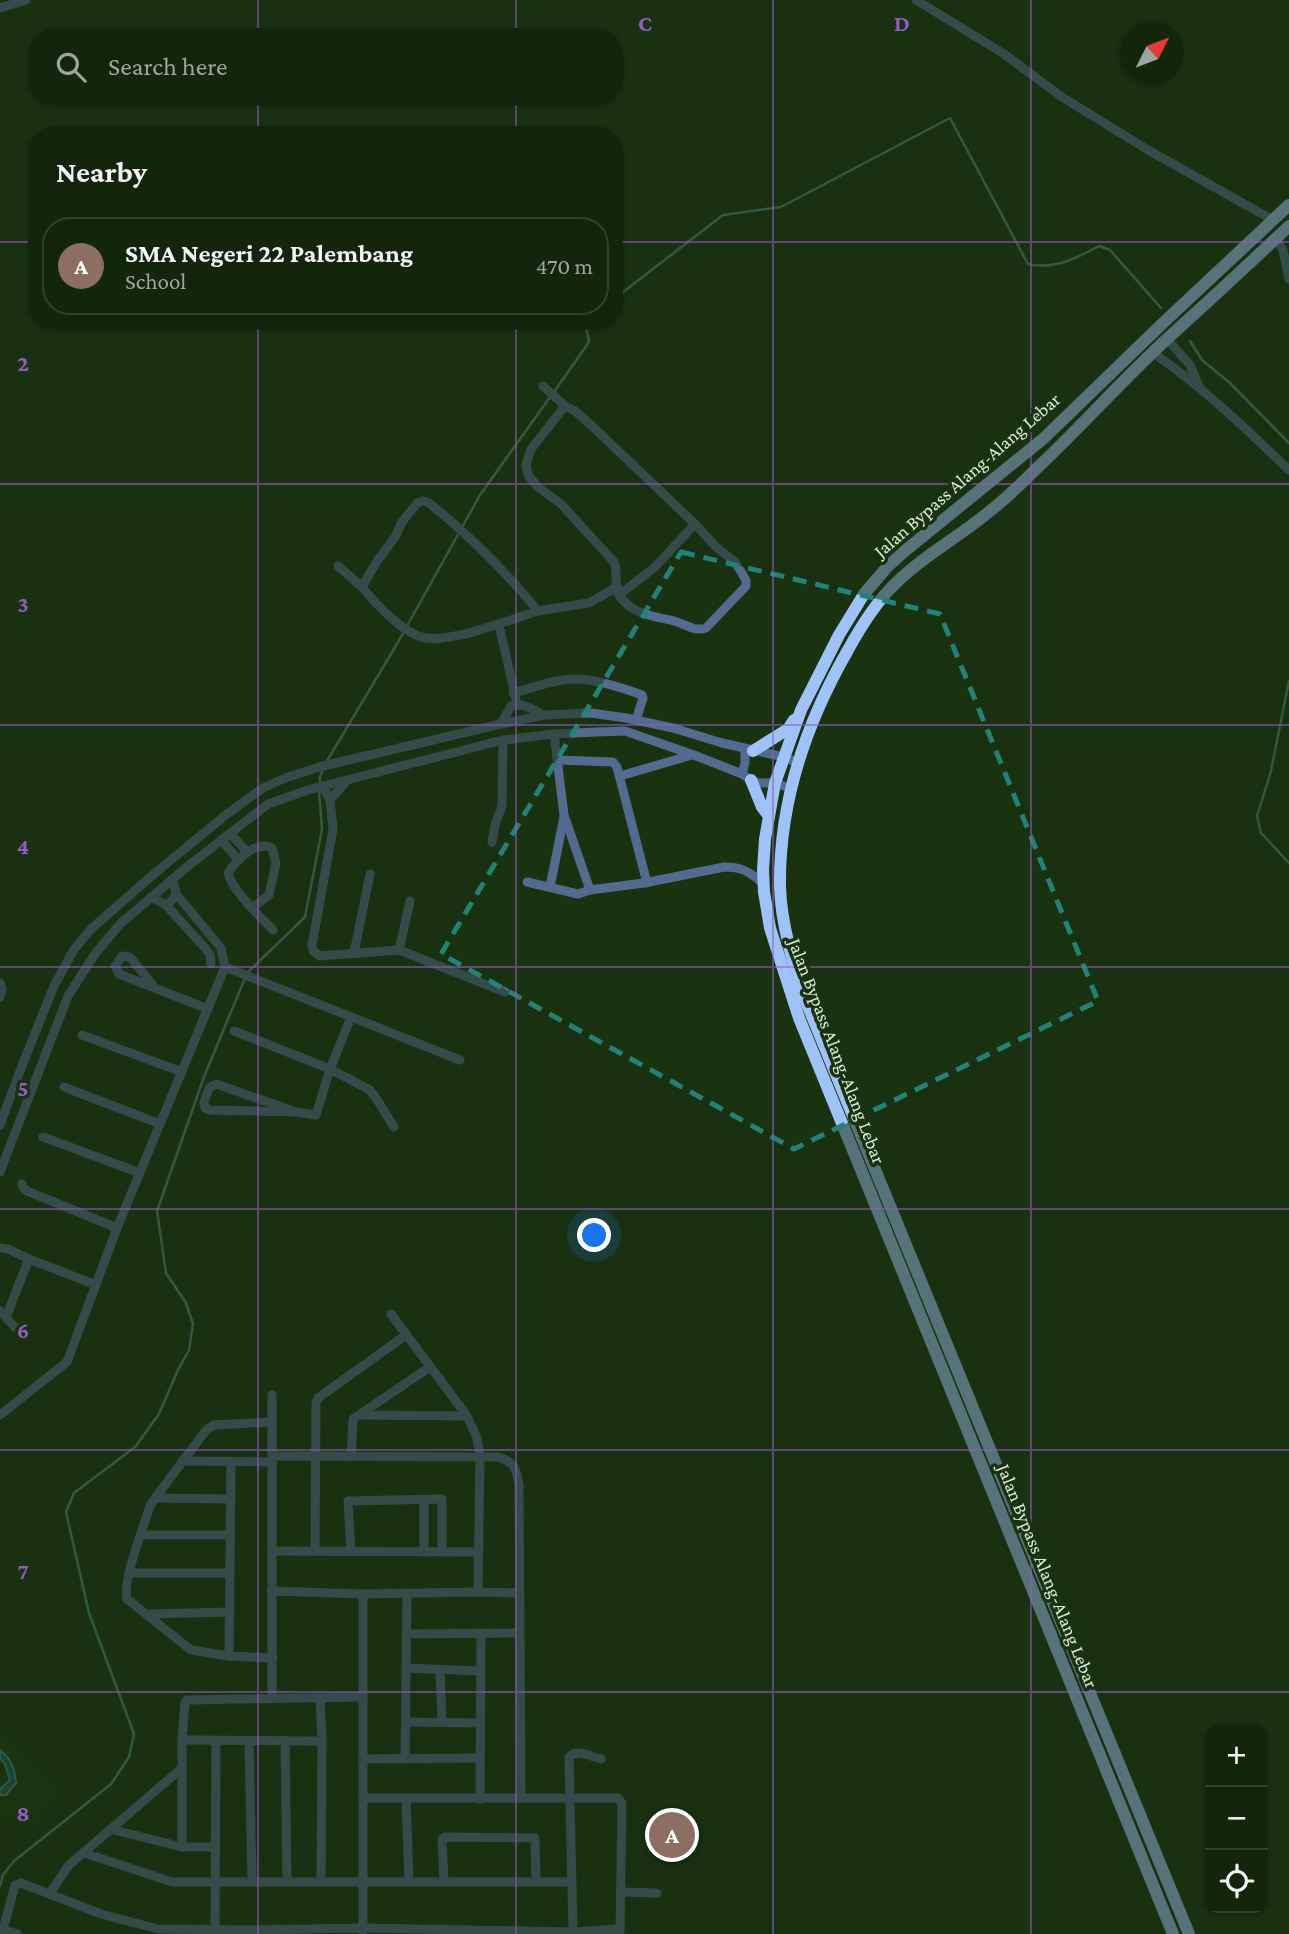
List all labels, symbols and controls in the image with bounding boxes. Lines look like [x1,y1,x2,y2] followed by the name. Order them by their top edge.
[638,10,652,36] text: C
[894,10,910,36] text: D
[1121,21,1184,84] north arrow
[28,28,623,105] search box
[52,48,90,86] icon: search
[108,52,227,81] text: Search here
[56,155,147,188] text: Nearby
[125,239,413,268] text: SMA Negeri 22 Palembang
[74,253,88,279] text: A
[536,253,593,279] text: 470 m
[125,268,186,294] text: School
[17,350,29,376] text: 2
[868,388,1065,563] street label: Jalan Bypass Alang-Alang Lebar
[17,591,29,617] text: 3
[17,833,29,859] text: 4
[784,933,890,1167] street label: Jalan Bypass Alang-Alang Lebar
[17,1075,29,1101] text: 5
[577,1218,611,1252] your location
[17,1317,29,1343] text: 6
[993,1459,1103,1691] street label: Jalan Bypass Alang-Alang Lebar
[17,1558,29,1584] text: 7
[1205,1724,1268,1913] map controls
[1205,1724,1268,1787] button: +
[1205,1787,1268,1850] button: −
[16,1800,30,1826] text: 8
[649,1809,695,1861] pin: A
[1205,1850,1268,1913] button: locate

